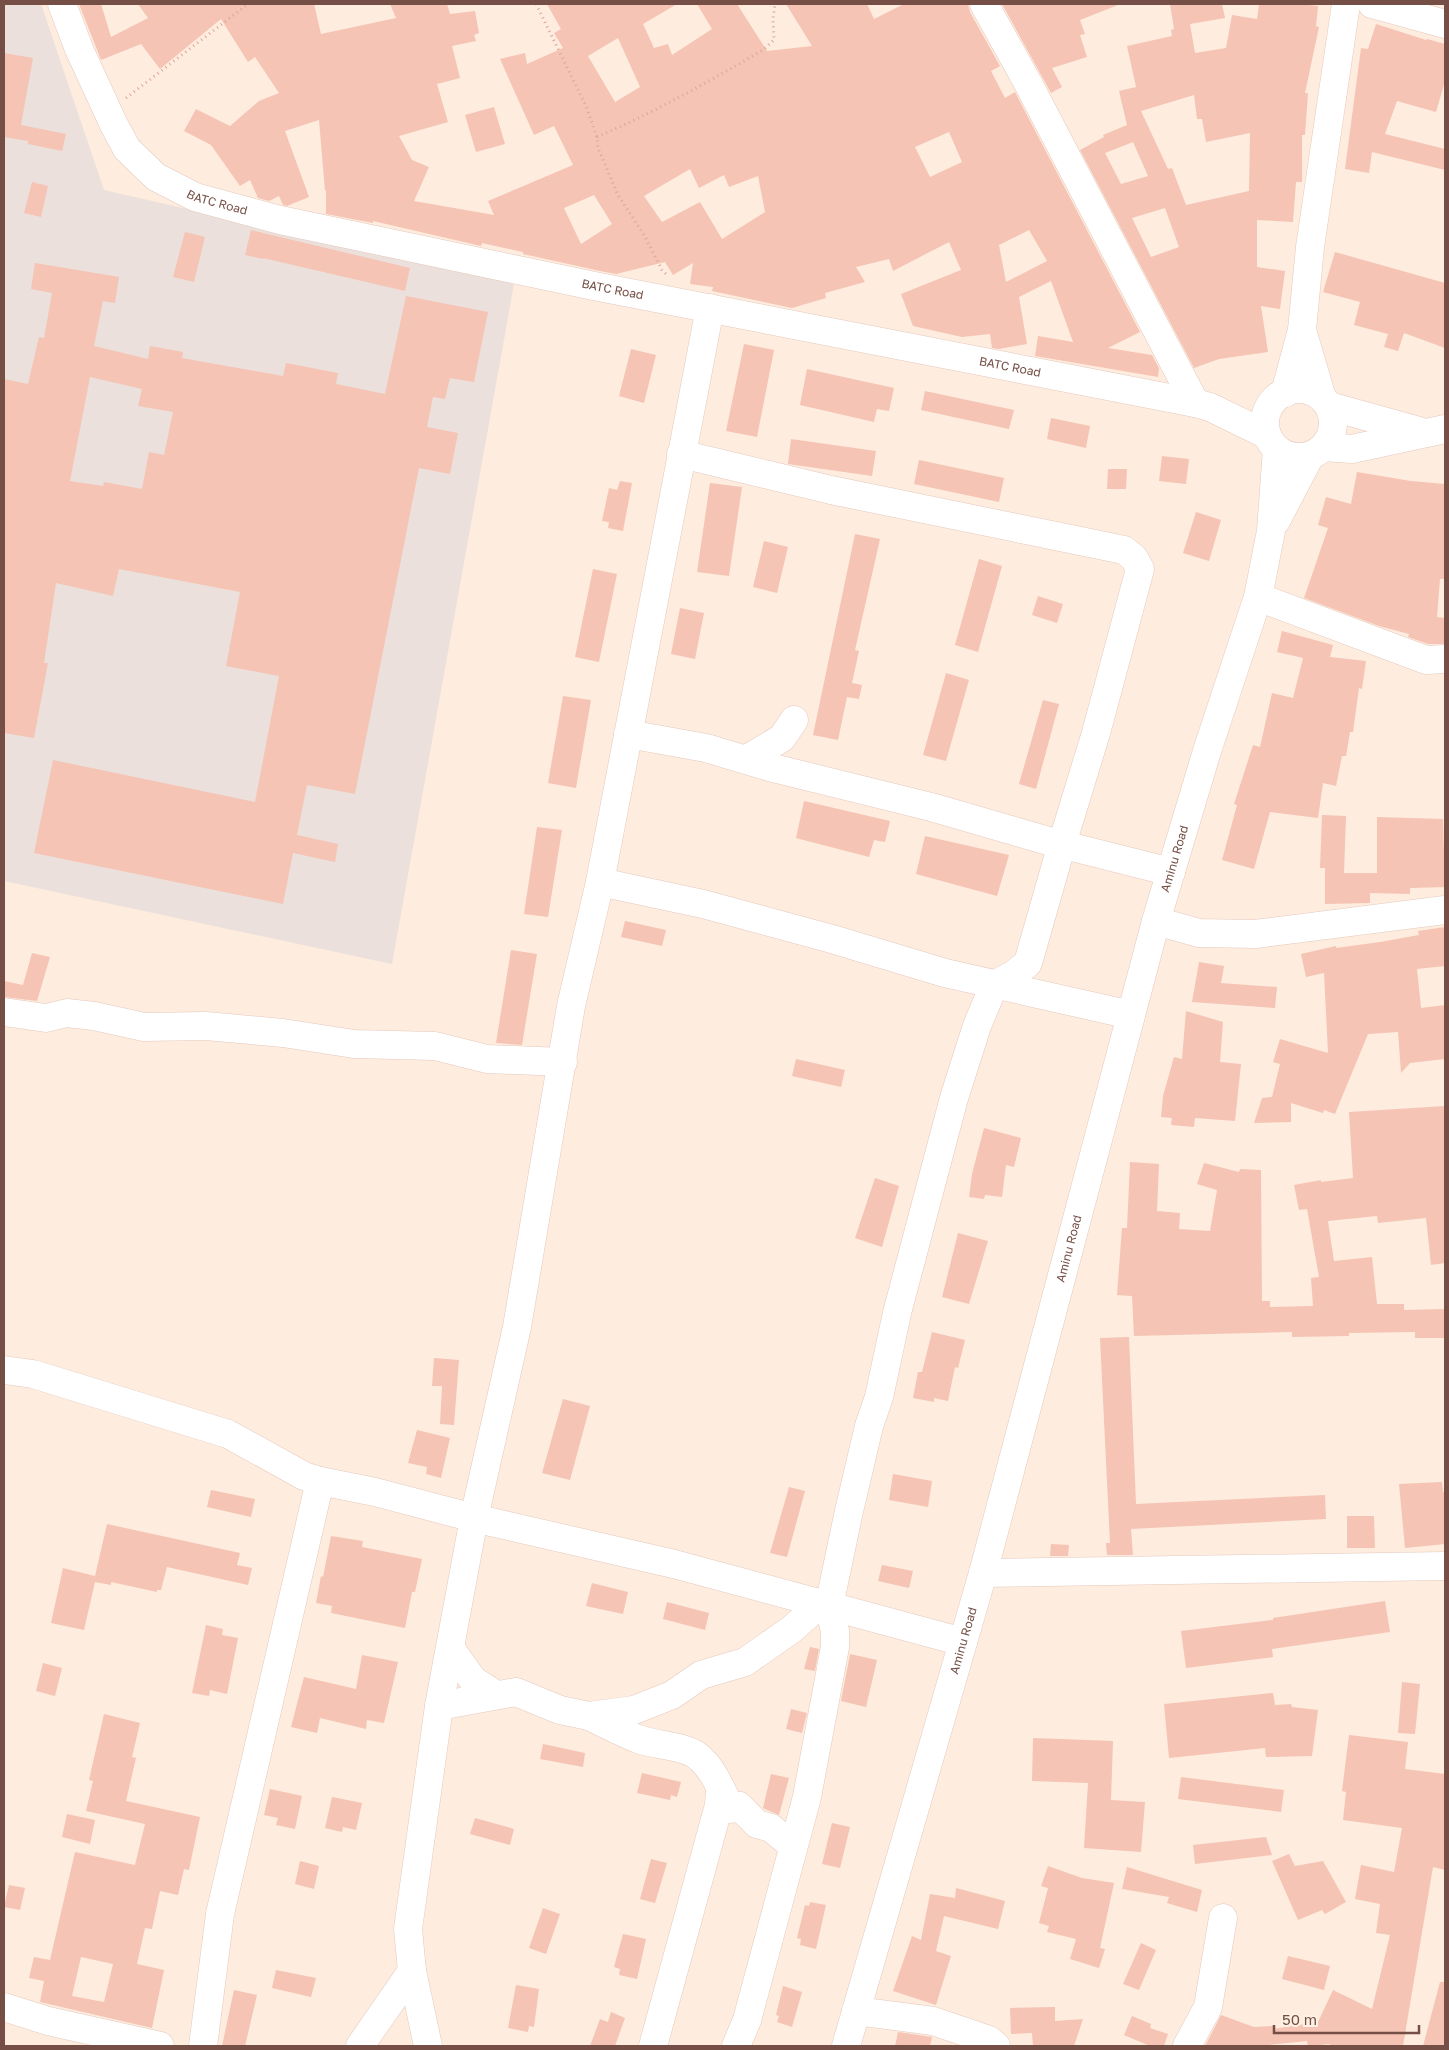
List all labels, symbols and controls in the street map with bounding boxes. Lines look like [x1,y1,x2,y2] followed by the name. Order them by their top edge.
[184,186,249,218] street label: BATC Road
[580,276,645,302] street label: BATC Road
[978,353,1042,380] street label: BATC Road
[1157,823,1191,894] street label: Aminu Road
[1052,1213,1085,1284] street label: Aminu Road
[946,1605,980,1676] street label: Aminu Road
[1274,2002,1419,2034] scale bar
[1282,2010,1317,2028] text: 50 m

